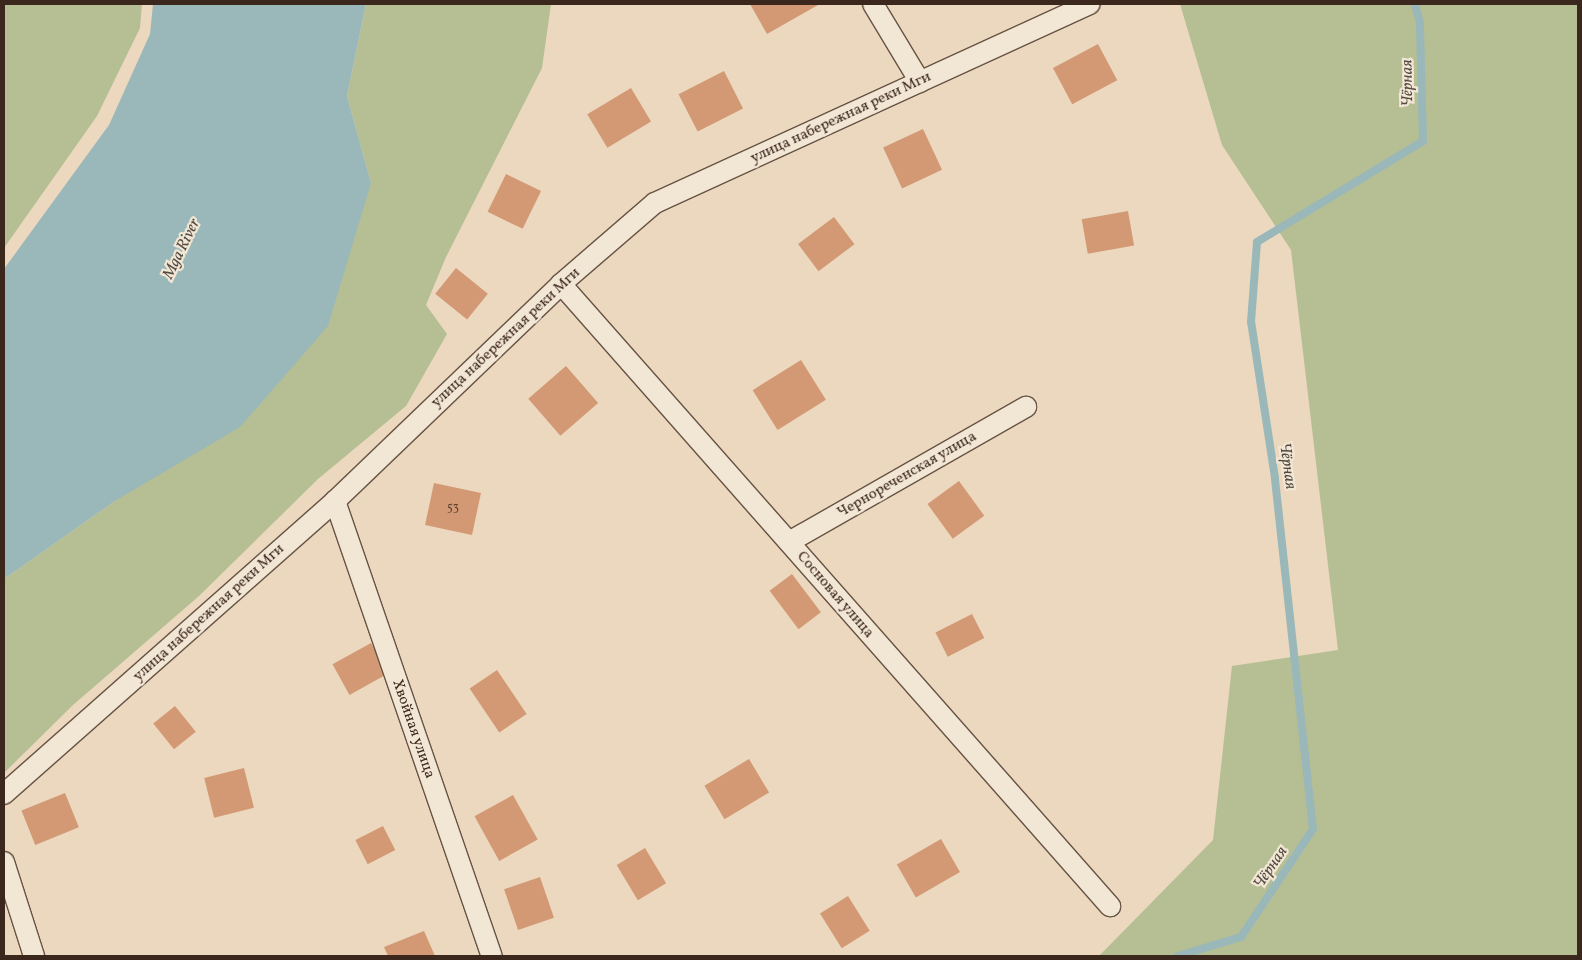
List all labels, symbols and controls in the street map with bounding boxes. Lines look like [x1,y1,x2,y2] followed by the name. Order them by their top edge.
[1398,59,1418,107] water label: Чёрная
[748,68,934,168] street label: улица набережная реки Мги
[159,216,205,282] water label: Mga River
[428,264,584,412] street label: улица набережная реки Мги
[834,428,980,522] street label: Чернореченская улица
[1274,441,1300,491] water label: Чёрная
[447,502,459,516] house number: 53
[130,540,288,686] street label: улица набережная реки Мги
[792,548,878,642] street label: Сосновая улица
[388,677,438,781] street label: Хвойная улица
[1250,843,1292,893] water label: Чёрная

